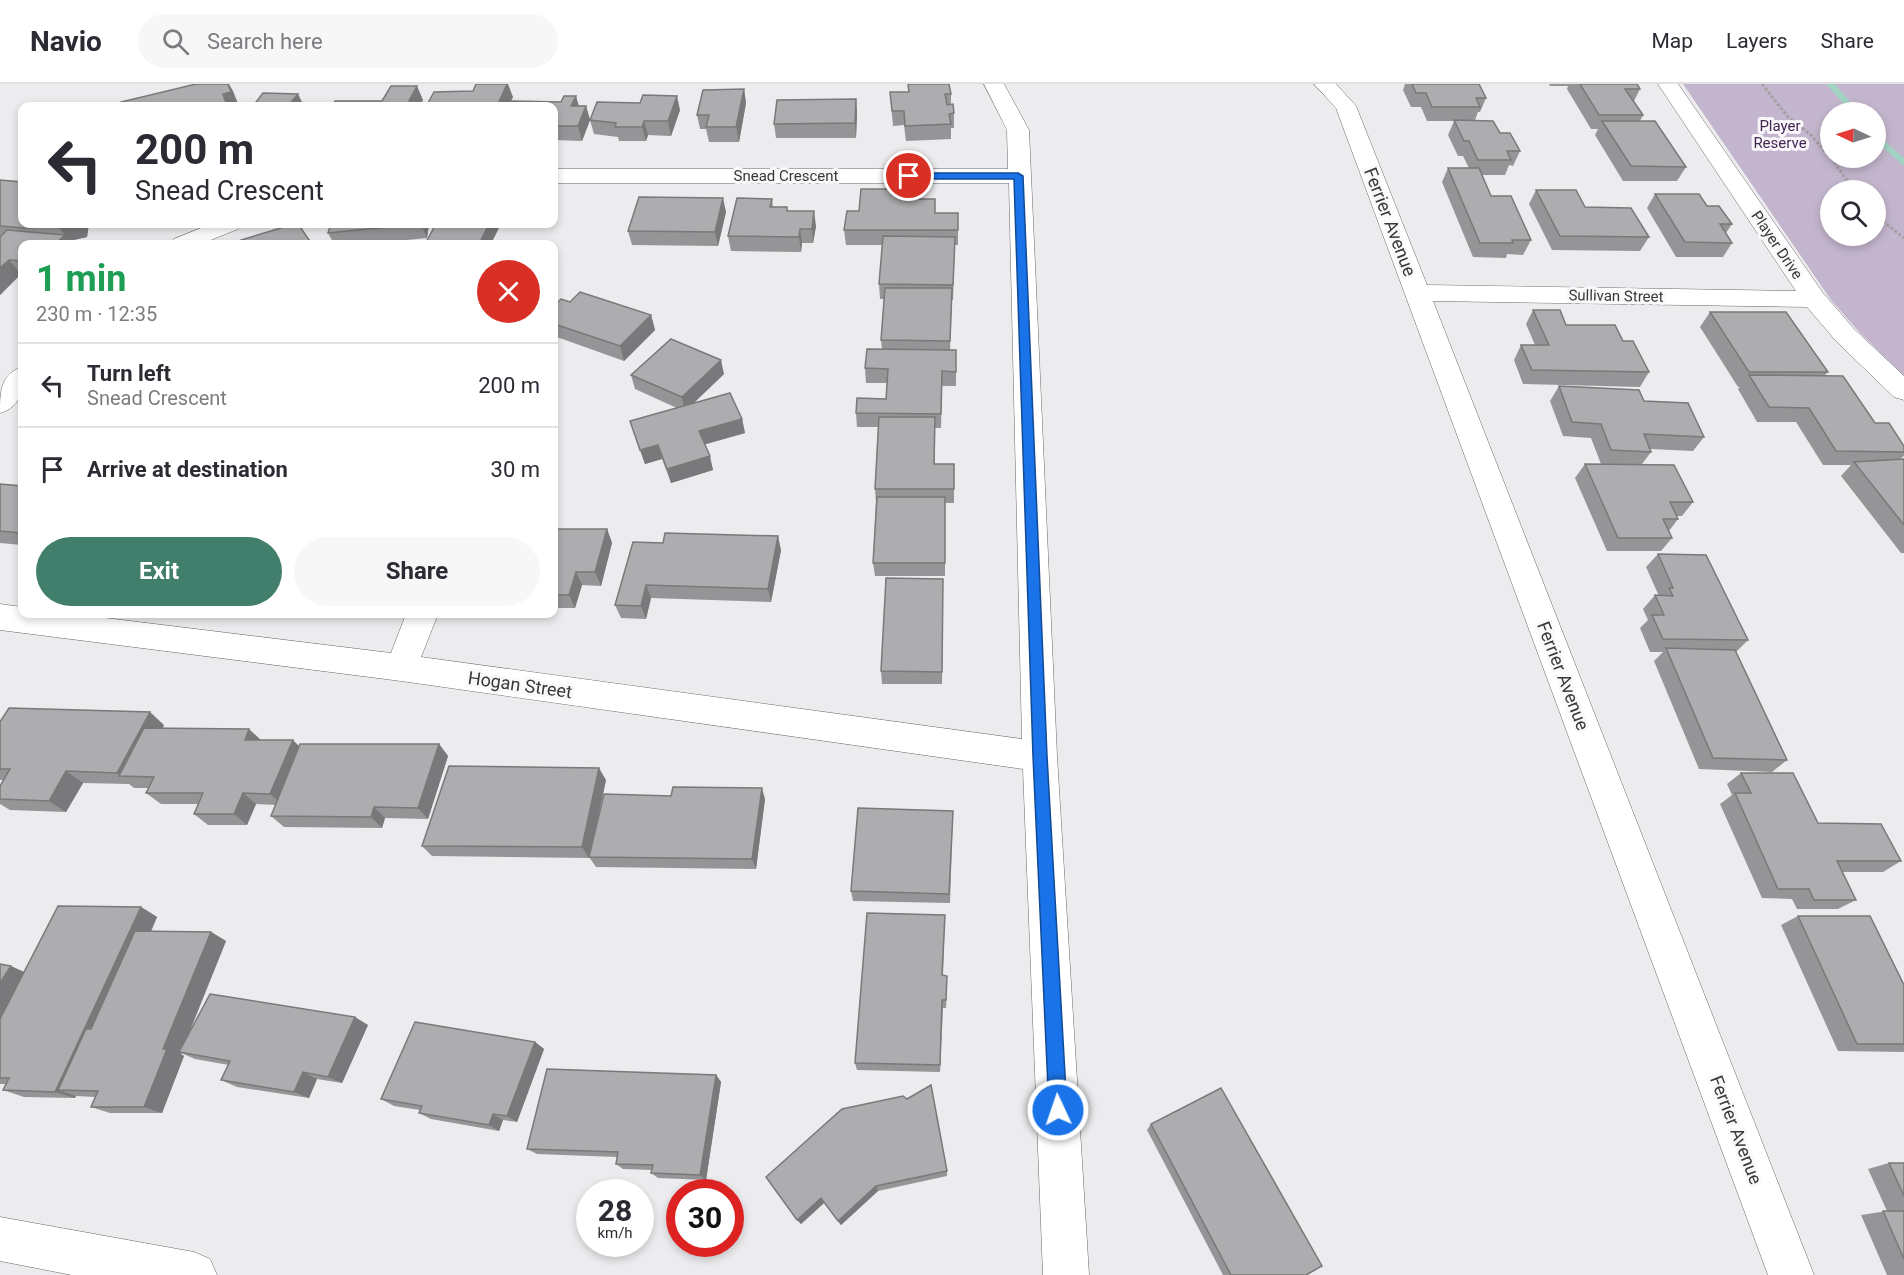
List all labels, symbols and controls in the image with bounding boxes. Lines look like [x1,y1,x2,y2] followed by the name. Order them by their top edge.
[138,14,558,68] search box
[30,25,102,58] text: Navio
[159,25,192,58] icon: search
[207,29,323,54] text: Search here
[1651,29,1693,53] text: Map
[1726,29,1787,53] text: Layers
[1820,29,1874,53] text: Share
[1820,102,1886,168] north arrow
[1820,102,1886,246] map controls
[1753,117,1807,152] park label: Player Reserve
[135,125,254,174] text: 200 m
[36,126,114,204] icon: left
[883,150,934,201] pin
[892,159,925,192] icon: arrive
[1360,164,1421,279] street label: Ferrier Avenue
[734,167,839,185] street label: Snead Crescent
[135,175,324,207] text: Snead Crescent
[1820,180,1886,246] button: search
[1748,207,1806,283] street label: Player Drive
[36,258,127,300] text: 1 min
[477,260,540,323] button: close
[1568,286,1664,306] street label: Sullivan Street
[36,302,157,326] text: 230 m · 12:35
[87,361,171,386] text: Turn left
[36,369,69,402] icon: left
[478,373,540,398] text: 200 m
[87,386,227,410] text: Snead Crescent
[36,453,69,486] icon: arrive
[87,457,288,482] text: Arrive at destination
[491,457,540,482] text: 30 m
[36,537,282,606] button: Exit
[294,537,540,606] button: Share
[1533,618,1594,733] street label: Ferrier Avenue
[467,667,574,702] street label: Hogan Street
[1706,1072,1767,1187] street label: Ferrier Avenue
[1026,1078,1090,1142] position arrow
[666,1179,744,1257] speed limit sign: 30
[598,1193,632,1228] text: 28
[597,1224,633,1242] text: km/h

